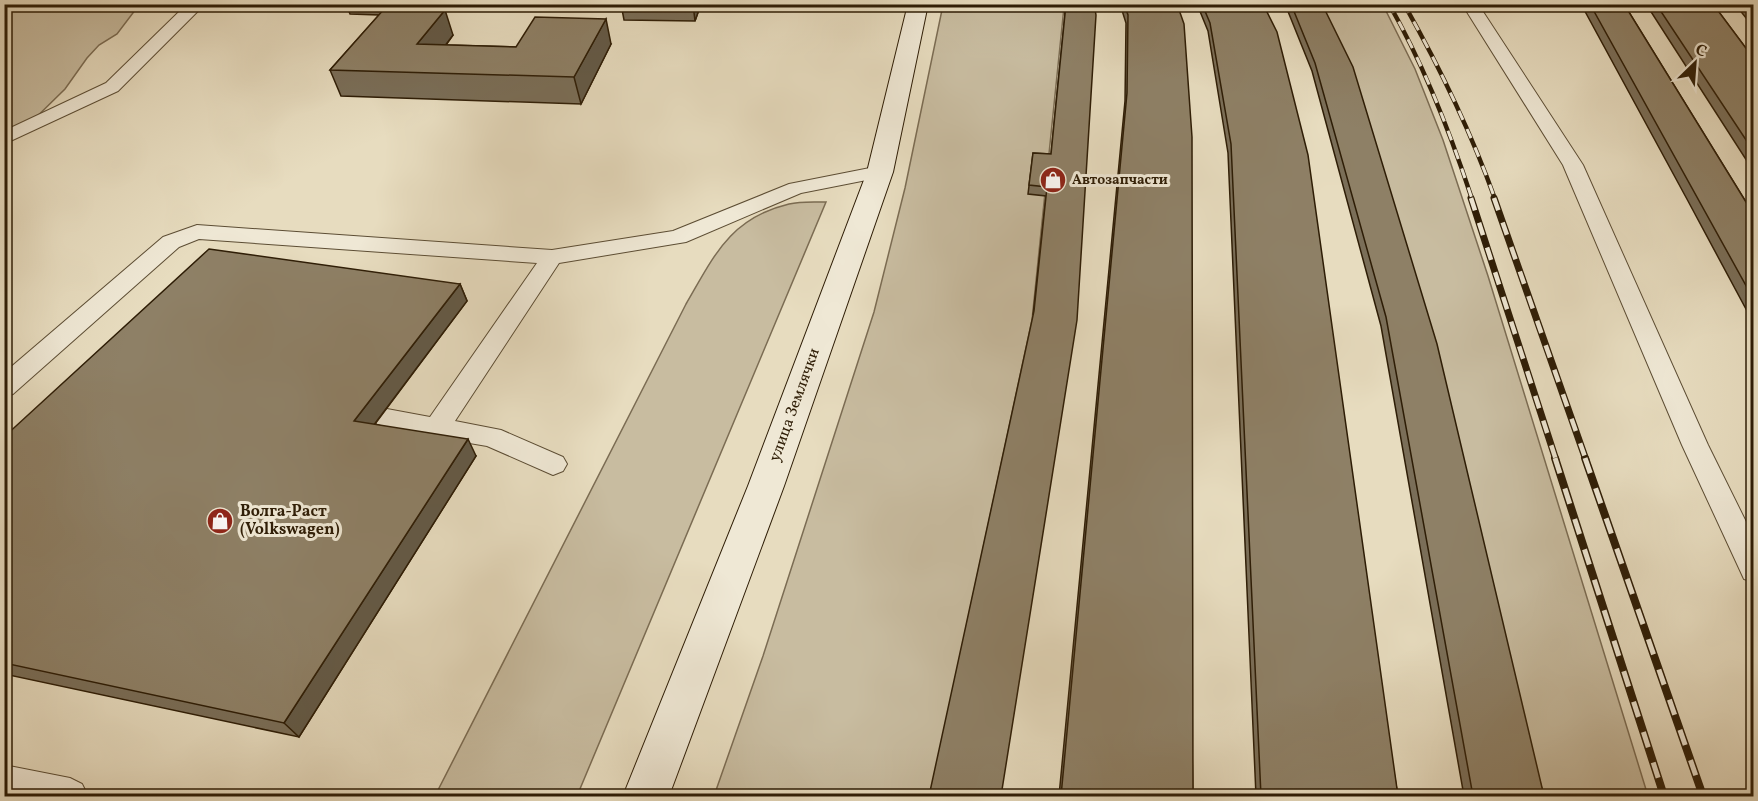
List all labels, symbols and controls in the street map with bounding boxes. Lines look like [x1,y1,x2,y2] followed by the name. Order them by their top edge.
[1665,33,1725,93] north arrow
[1691,39,1710,63] text: С
[1038,165,1068,195] shop icon: Автозапчасти
[1072,171,1168,190] place label: Автозапчасти
[764,345,826,465] street label: улица Землячки
[240,501,340,541] place label: Волга-Раст (Volkswagen)
[205,506,235,536] shop icon: Волга-Раст (Volkswagen)

